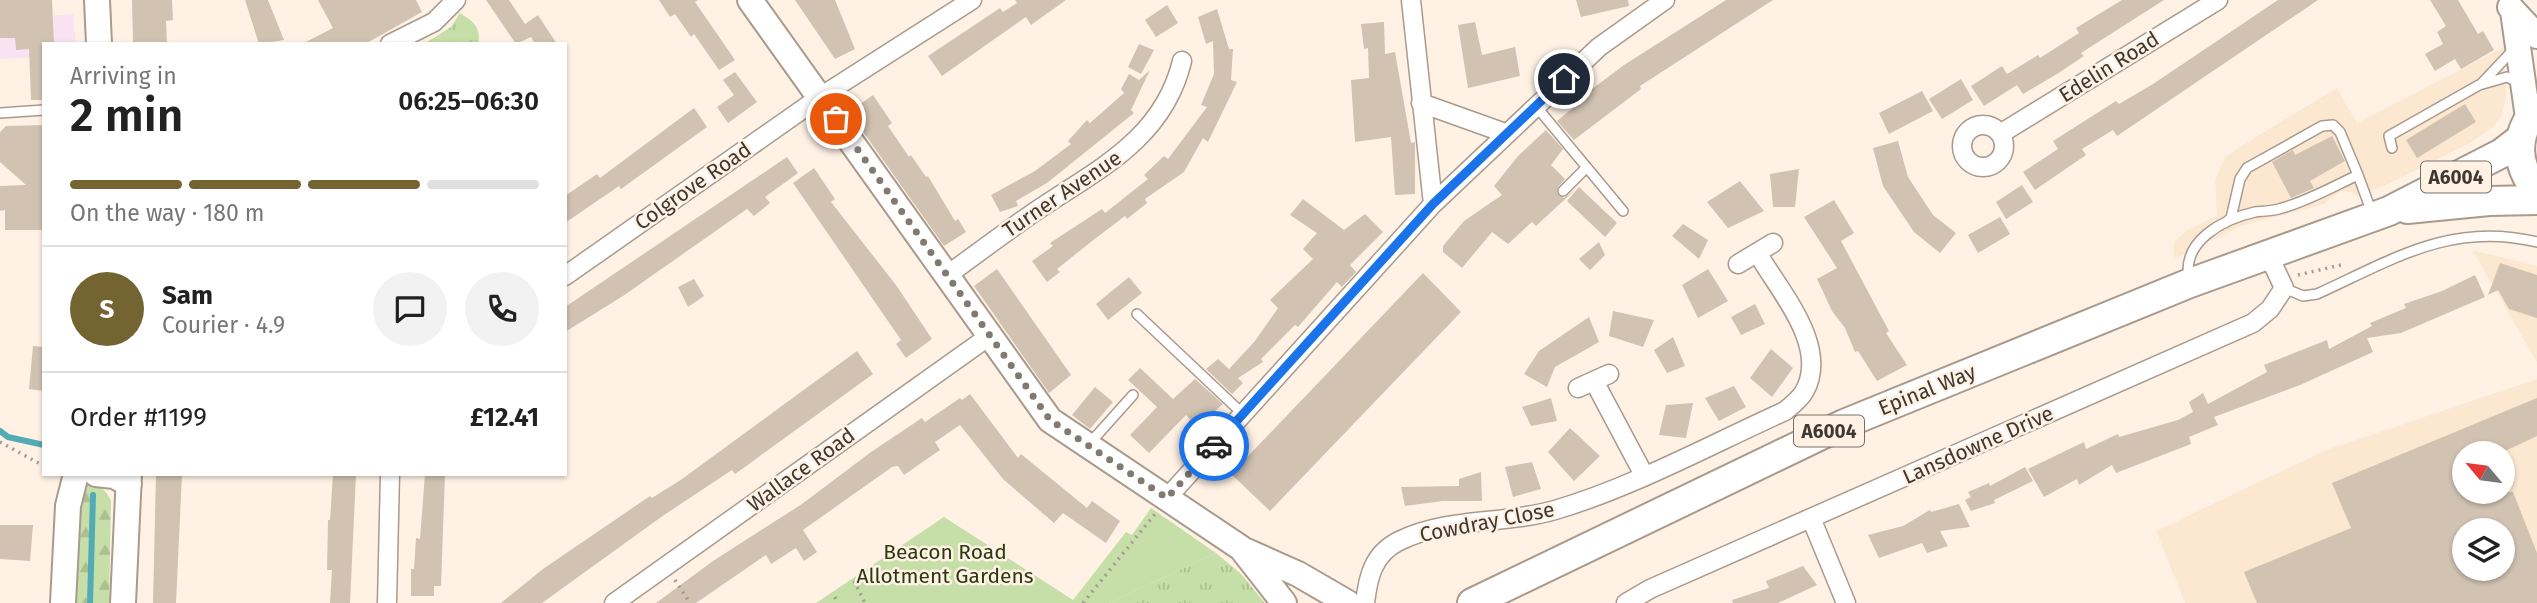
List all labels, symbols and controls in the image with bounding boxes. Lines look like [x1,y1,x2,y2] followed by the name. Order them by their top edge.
[2054,26,2164,108] street label: Edelin Road
[1534,49,1594,109] pin
[1545,60,1583,98] icon: home
[70,62,177,90] text: Arriving in
[398,86,539,117] text: 06:25–06:30
[70,88,183,143] text: 2 min
[806,89,866,149] pin
[817,100,855,138] icon: bag
[630,136,756,236] street label: Colgrove Road
[998,145,1126,243] street label: Turner Avenue
[2421,162,2491,192] road number: A6004
[70,199,265,227] text: On the way · 180 m
[373,272,447,346] button: chat
[465,272,539,346] button: phone
[162,280,213,311] text: Sam
[100,294,114,325] text: S
[162,311,285,339] text: Courier · 4.9
[1874,358,1980,421] street label: Epinal Way
[1899,400,2057,490] street label: Lansdowne Drive
[70,402,207,433] text: Order #1199
[470,402,539,433] text: £12.41
[1179,411,1249,481] courier
[1794,416,1864,446] road number: A6004
[742,422,860,518] street label: Wallace Road
[1195,427,1233,465] icon: car
[2452,441,2515,504] north arrow
[2452,441,2515,581] map controls
[1417,496,1557,548] street label: Cowdray Close
[2452,518,2515,581] button: layers
[856,539,1034,589] park label: Beacon Road Allotment Gardens

